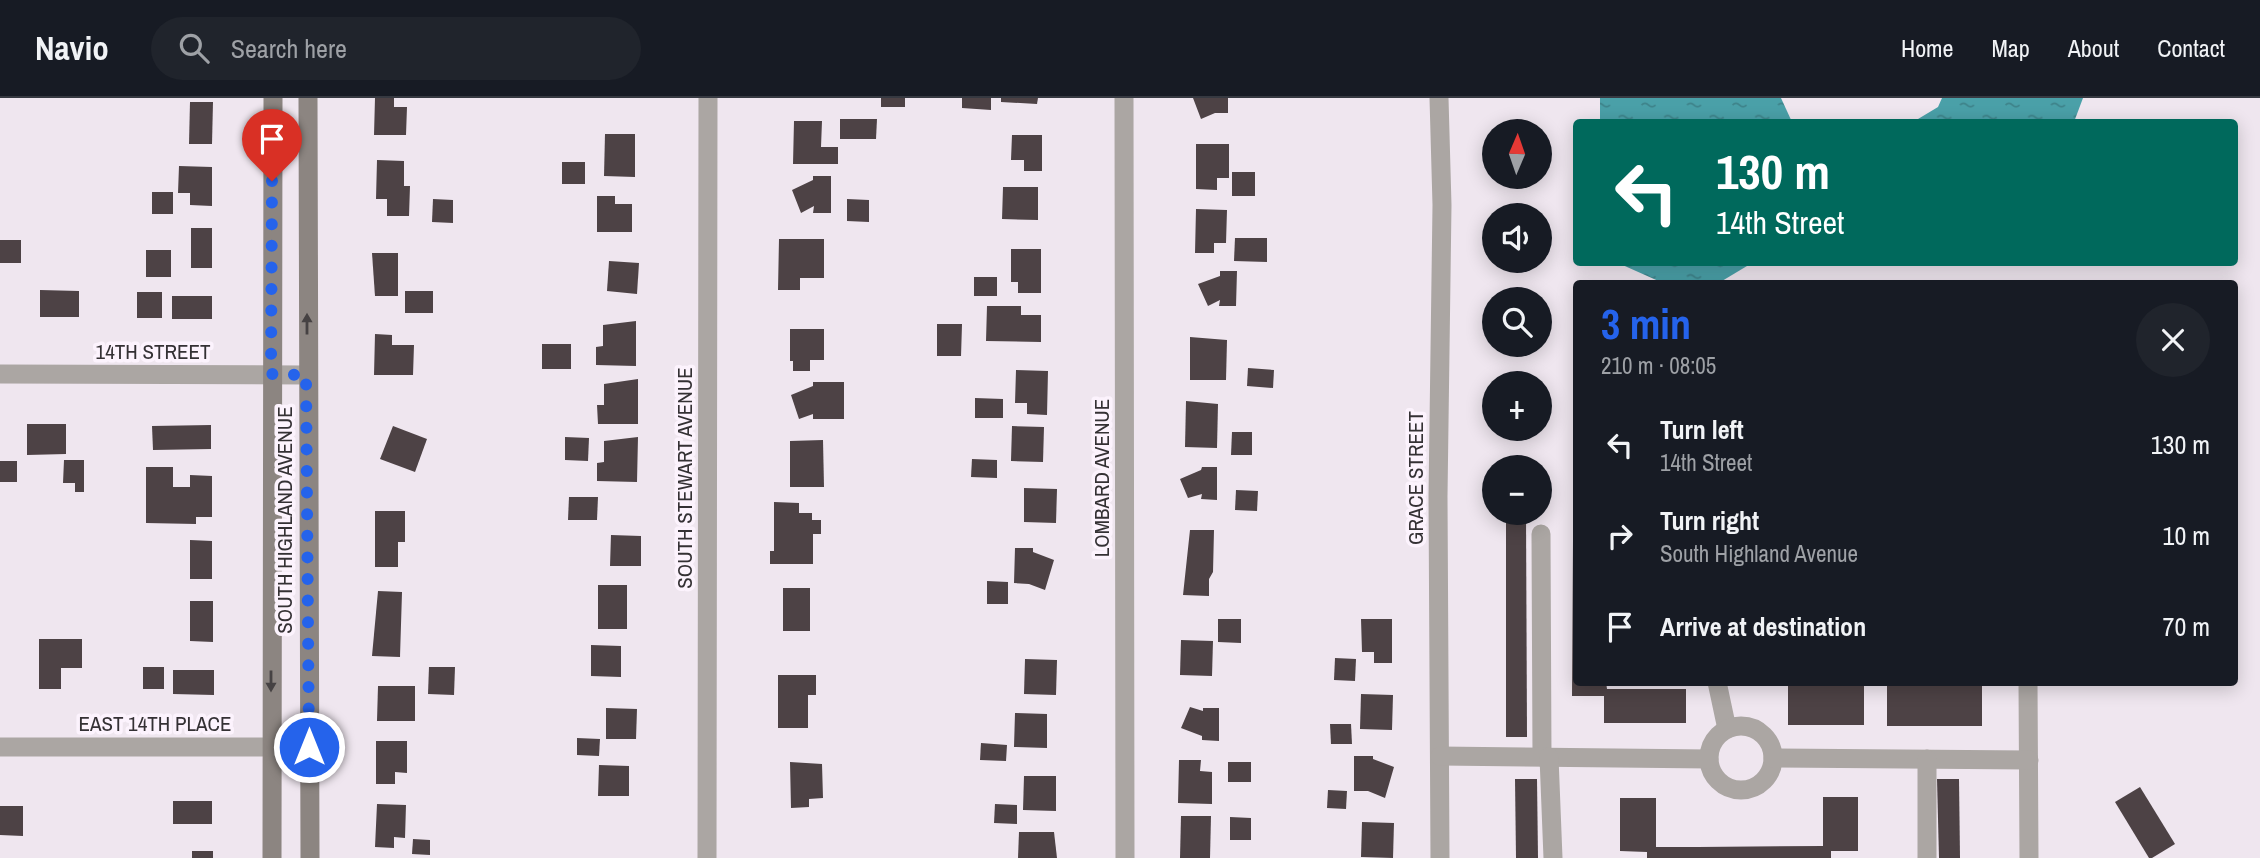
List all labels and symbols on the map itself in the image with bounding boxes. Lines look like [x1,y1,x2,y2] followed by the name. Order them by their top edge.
[242,109,302,181] pin
[1482,119,1552,189] north arrow
[301,313,313,335] one-way arrow
[96,337,211,366] street label: 14TH STREET
[670,367,699,589] street label: SOUTH STEWART AVENUE
[1087,399,1116,557] street label: LOMBARD AVENUE
[270,406,299,634] street label: SOUTH HIGHLAND AVENUE
[1401,411,1430,545] street label: GRACE STREET
[265,670,277,692] one-way arrow
[79,709,231,738] street label: EAST 14TH PLACE
[272,710,346,784] position arrow

